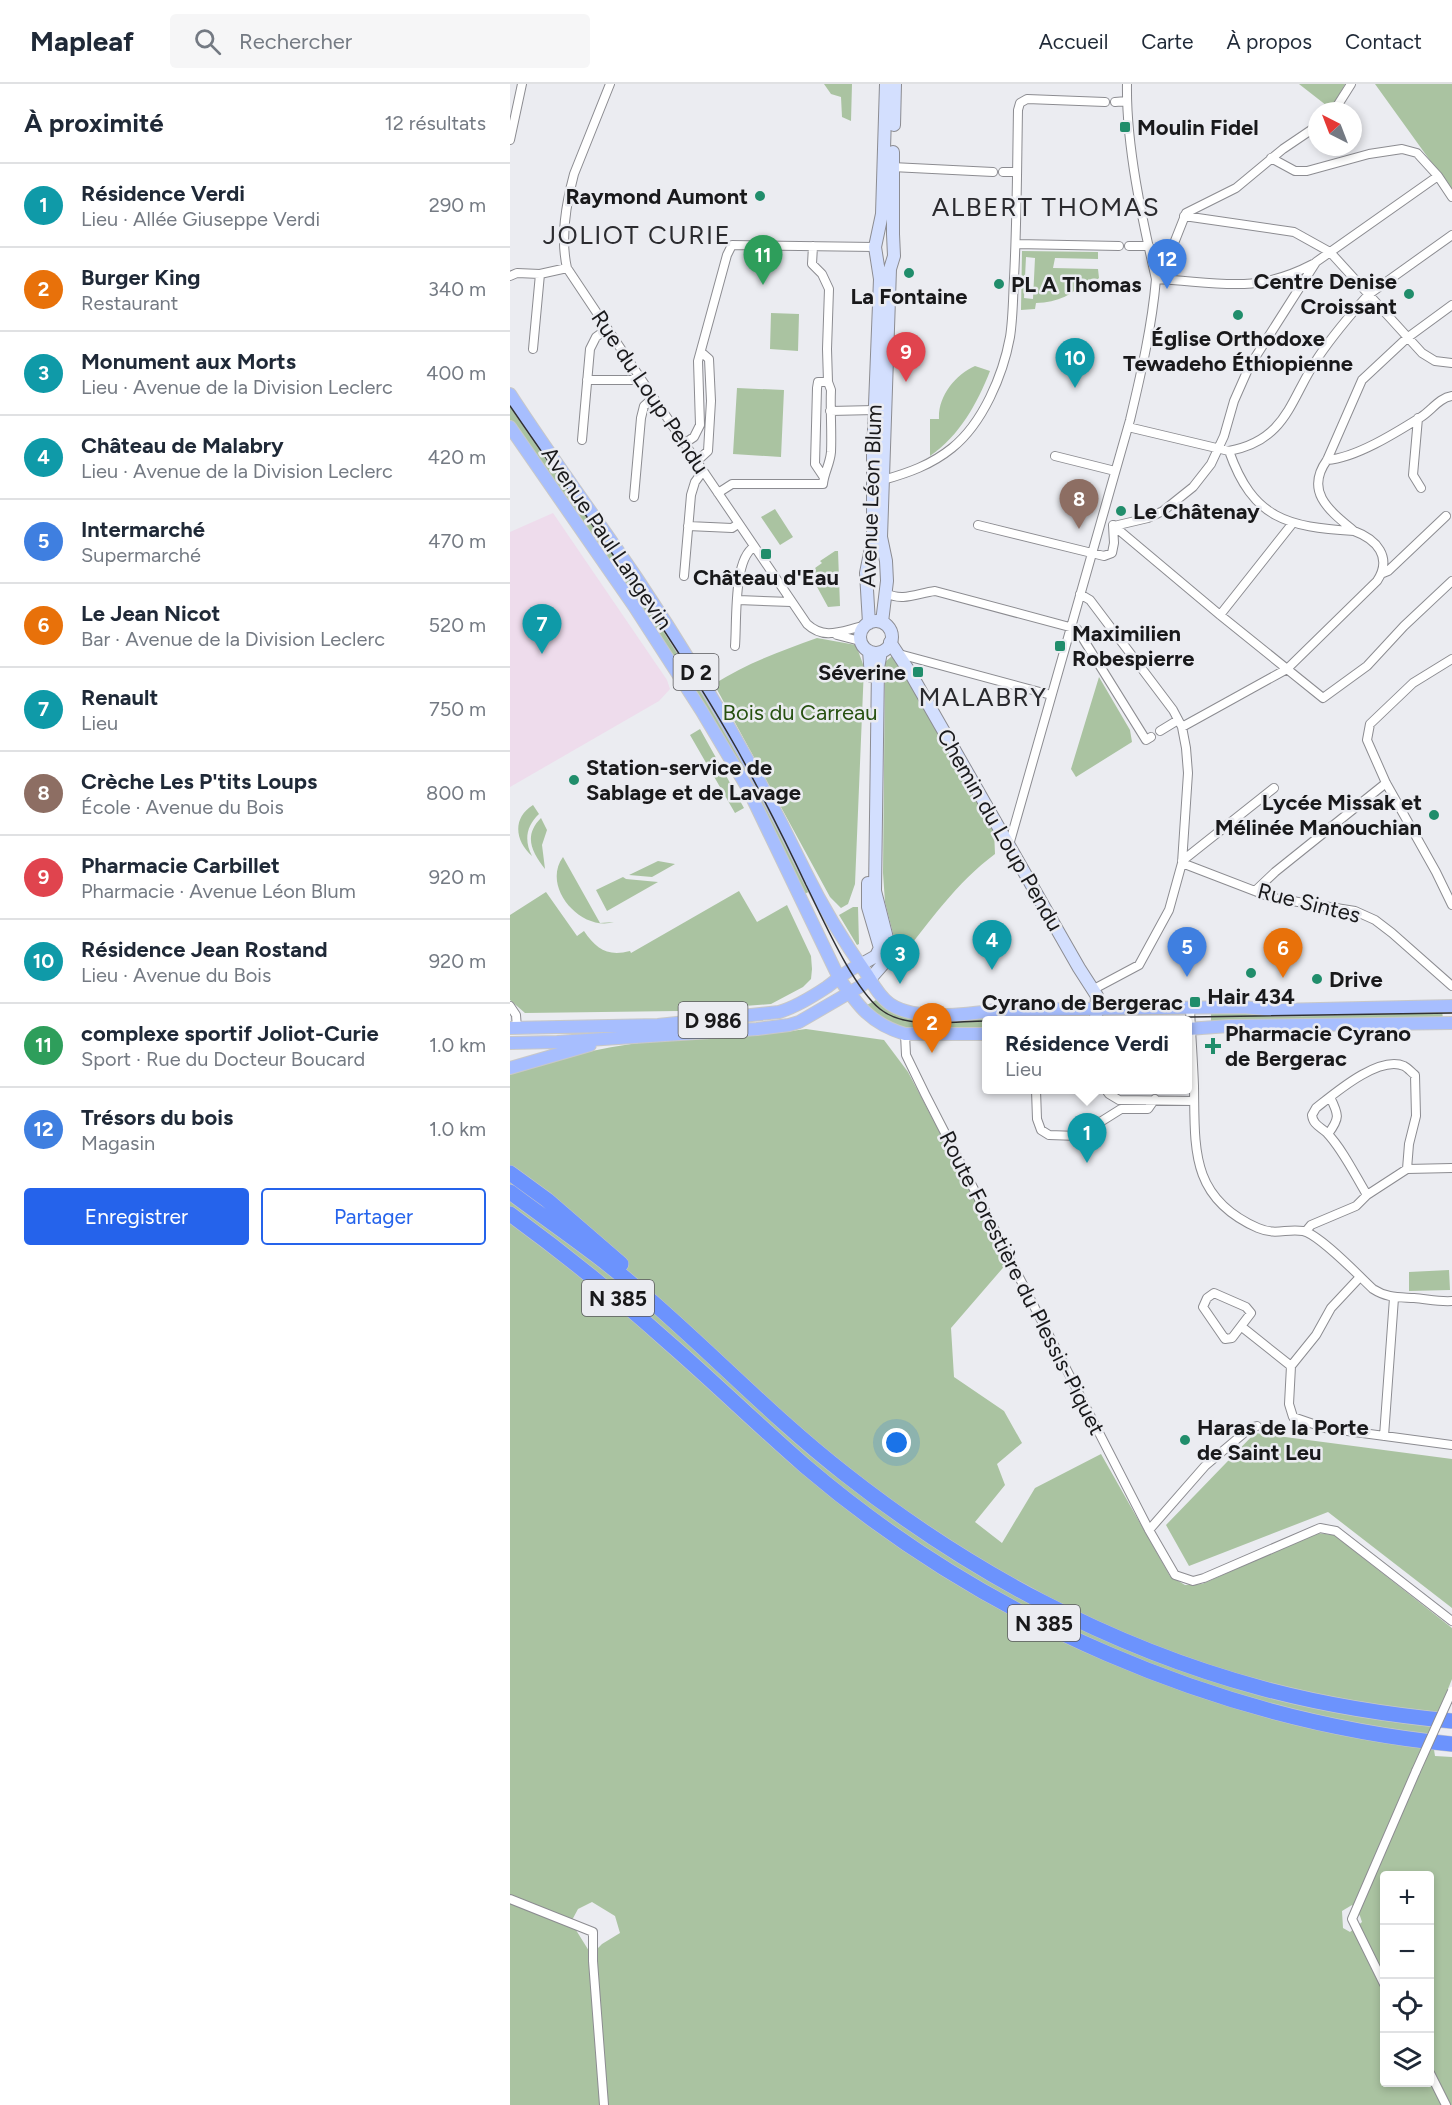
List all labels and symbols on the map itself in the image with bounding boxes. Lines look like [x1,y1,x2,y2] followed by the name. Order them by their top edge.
[1308,102,1362,156] north arrow
[1137,114,1259,141] place label: Moulin Fidel
[1118,120,1132,134] marker: Moulin Fidel
[565,183,748,210] place label: Raymond Aumont
[753,189,767,203] marker: Raymond Aumont
[932,191,1160,223] district label: ALBERT THOMAS
[543,219,731,251] district label: JOLIOT CURIE
[744,236,782,285] pin: 11
[1148,240,1186,289] pin: 12
[902,266,916,280] marker: La Fontaine
[1253,268,1397,320] place label: Centre Denise Croissant
[1011,271,1142,298] place label: PL A Thomas
[992,277,1006,291] marker: PL A Thomas
[851,283,967,310] place label: La Fontaine
[1402,287,1416,301] marker: Centre Denise Croissant
[585,305,715,479] street label: Rue du Loup Pendu
[1231,308,1245,322] marker: Église Orthodoxe Tewadeho Éthiopienne
[1123,325,1353,377] place label: Église Orthodoxe Tewadeho Éthiopienne
[886,332,926,382] pin: 9
[1056,338,1094,388] pin: 10
[854,404,888,588] street label: Avenue Léon Blum
[536,442,678,634] street label: Avenue Paul Langevin
[1060,480,1098,529] pin: 8
[1133,498,1260,525] place label: Le Châtenay
[1114,504,1128,518] marker: Le Châtenay
[759,547,773,561] marker: Château d'Eau
[693,564,839,591] place label: Château d'Eau
[522,604,561,654] pin: 7
[1072,620,1195,672] place label: Maximilien Robespierre
[1053,639,1067,653] marker: Maximilien Robespierre
[674,654,718,690] road number: D 2
[818,659,906,686] place label: Séverine
[911,665,925,679] marker: Séverine
[918,681,1048,713] district label: MALABRY
[722,699,878,726] park label: Bois du Carreau
[931,724,1069,936] street label: Chemin du Loup Pendu
[586,754,801,806] place label: Station-service de Sablage et de Lavage
[567,773,581,787] marker: Station-service de Sablage et de Lavage
[1215,789,1422,841] place label: Lycée Missak et Mélinée Manouchian
[1427,808,1441,822] marker: Lycée Missak et Mélinée Manouchian
[1255,877,1363,929] street label: Rue Sintes
[972,920,1012,970] pin: 4
[1168,928,1206,977] pin: 5
[1264,928,1302,978] pin: 6
[880,934,920,984] pin: 3
[1244,966,1258,980] marker: Hair 434
[1329,966,1383,993] place label: Drive
[1310,972,1324,986] marker: Drive
[1207,983,1295,1010] place label: Hair 434
[982,989,1183,1016] place label: Cyrano de Bergerac
[1188,995,1202,1009] marker: Cyrano de Bergerac
[678,1002,748,1038] road number: D 986
[912,1004,952,1053] pin: 2
[1225,1020,1411,1072] place label: Pharmacie Cyrano de Bergerac
[1206,1039,1220,1053] marker: Pharmacie Cyrano de Bergerac
[1068,1114,1106,1163] pin: 1
[933,1127,1111,1439] street label: Route Forestière du Plessis-Piquet
[582,1280,654,1316] road number: N 385
[1197,1414,1369,1466] place label: Haras de la Porte de Saint Leu
[882,1428,911,1457] your location
[1178,1433,1192,1447] marker: Haras de la Porte de Saint Leu
[1008,1605,1080,1641] road number: N 385

